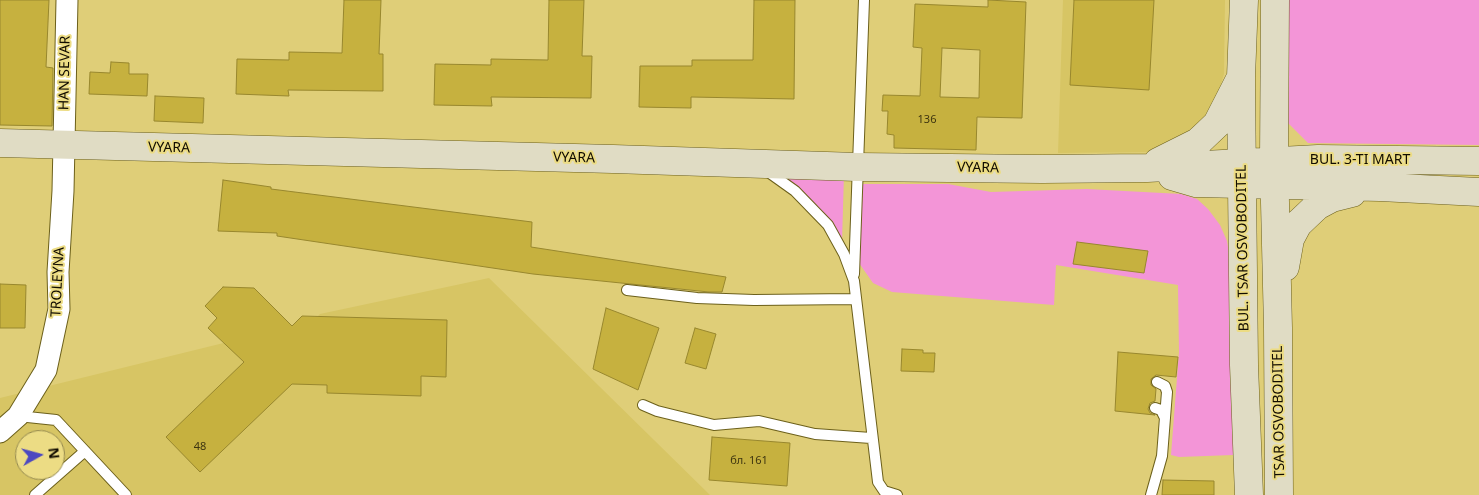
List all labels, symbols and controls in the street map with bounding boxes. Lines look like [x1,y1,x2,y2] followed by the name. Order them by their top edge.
[56,36,74,110] street label: HAN SEVAR
[918,113,936,127] house number: 136
[148,139,190,157] street label: VYARA
[553,149,595,167] street label: VYARA
[1310,152,1410,168] street label: BUL. 3-TI MART
[957,159,999,177] street label: VYARA
[1233,165,1253,331] street label: BUL. TSAR OSVOBODITEL
[48,247,68,317] street label: TROLEYNA
[1269,346,1289,478] street label: TSAR OSVOBODITEL
[15,430,65,480] north arrow
[194,440,206,454] house number: 48
[44,446,65,460] text: N
[730,454,768,468] house number: бл. 161

